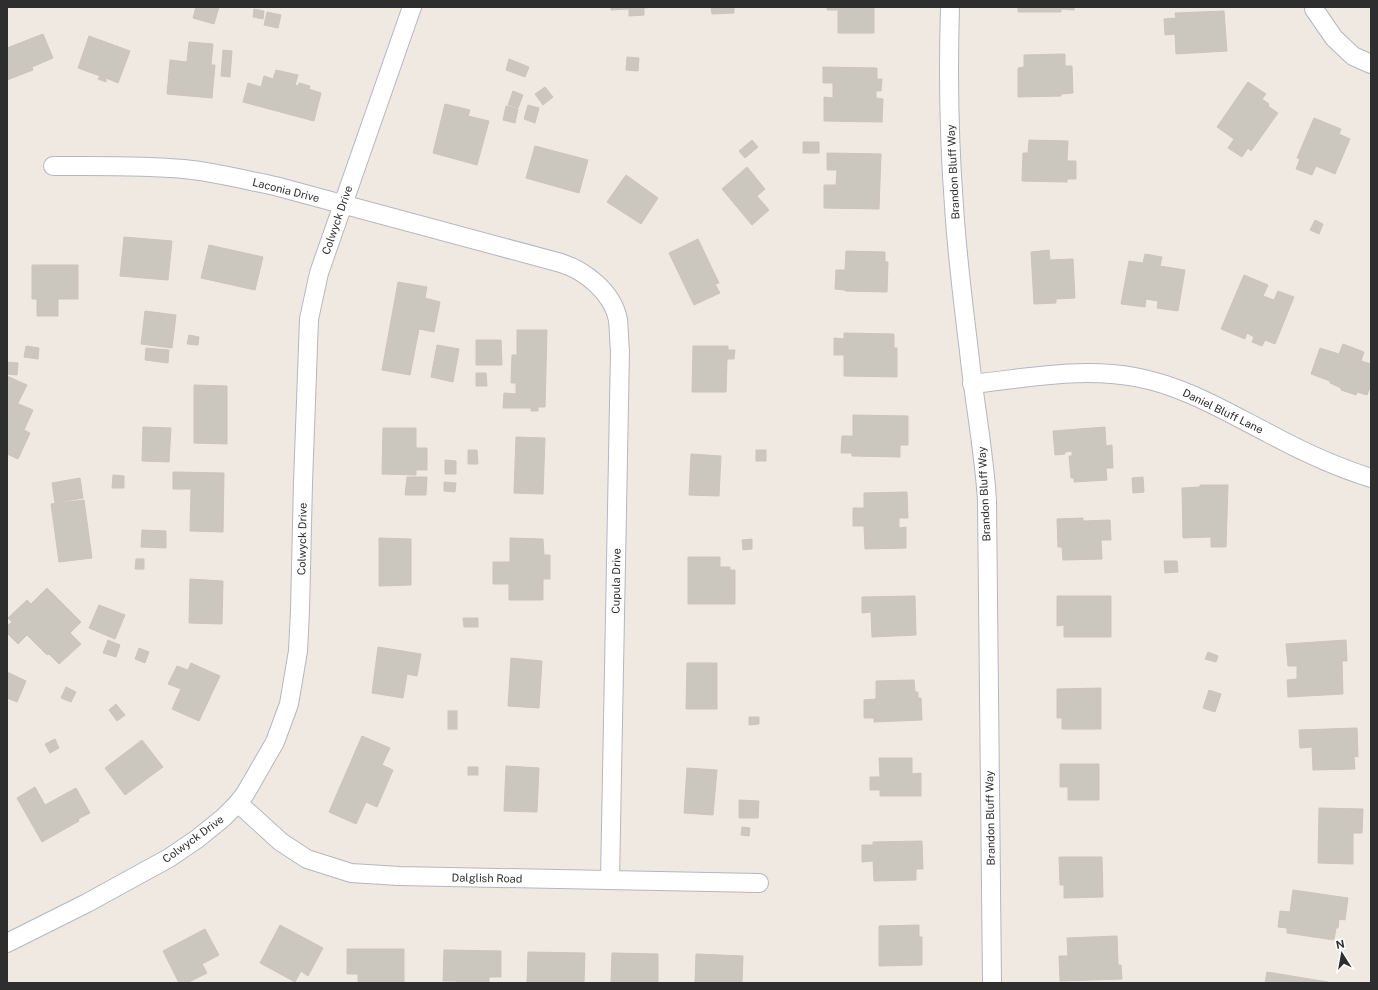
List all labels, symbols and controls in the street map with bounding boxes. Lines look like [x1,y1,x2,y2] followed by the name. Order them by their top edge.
[945,124,961,220] street label: Brandon Bluff Way
[251,176,321,204] street label: Laconia Drive
[320,184,354,256] street label: Colwyck Drive
[1181,386,1265,436] street label: Daniel Bluff Lane
[976,446,992,542] street label: Brandon Bluff Way
[295,503,309,575] street label: Colwyck Drive
[609,548,623,614] street label: Cupula Drive
[983,770,997,866] street label: Brandon Bluff Way
[160,813,226,865] street label: Colwyck Drive
[452,871,522,885] street label: Dalglish Road
[1322,934,1362,974] north arrow
[1335,937,1345,951] text: N

